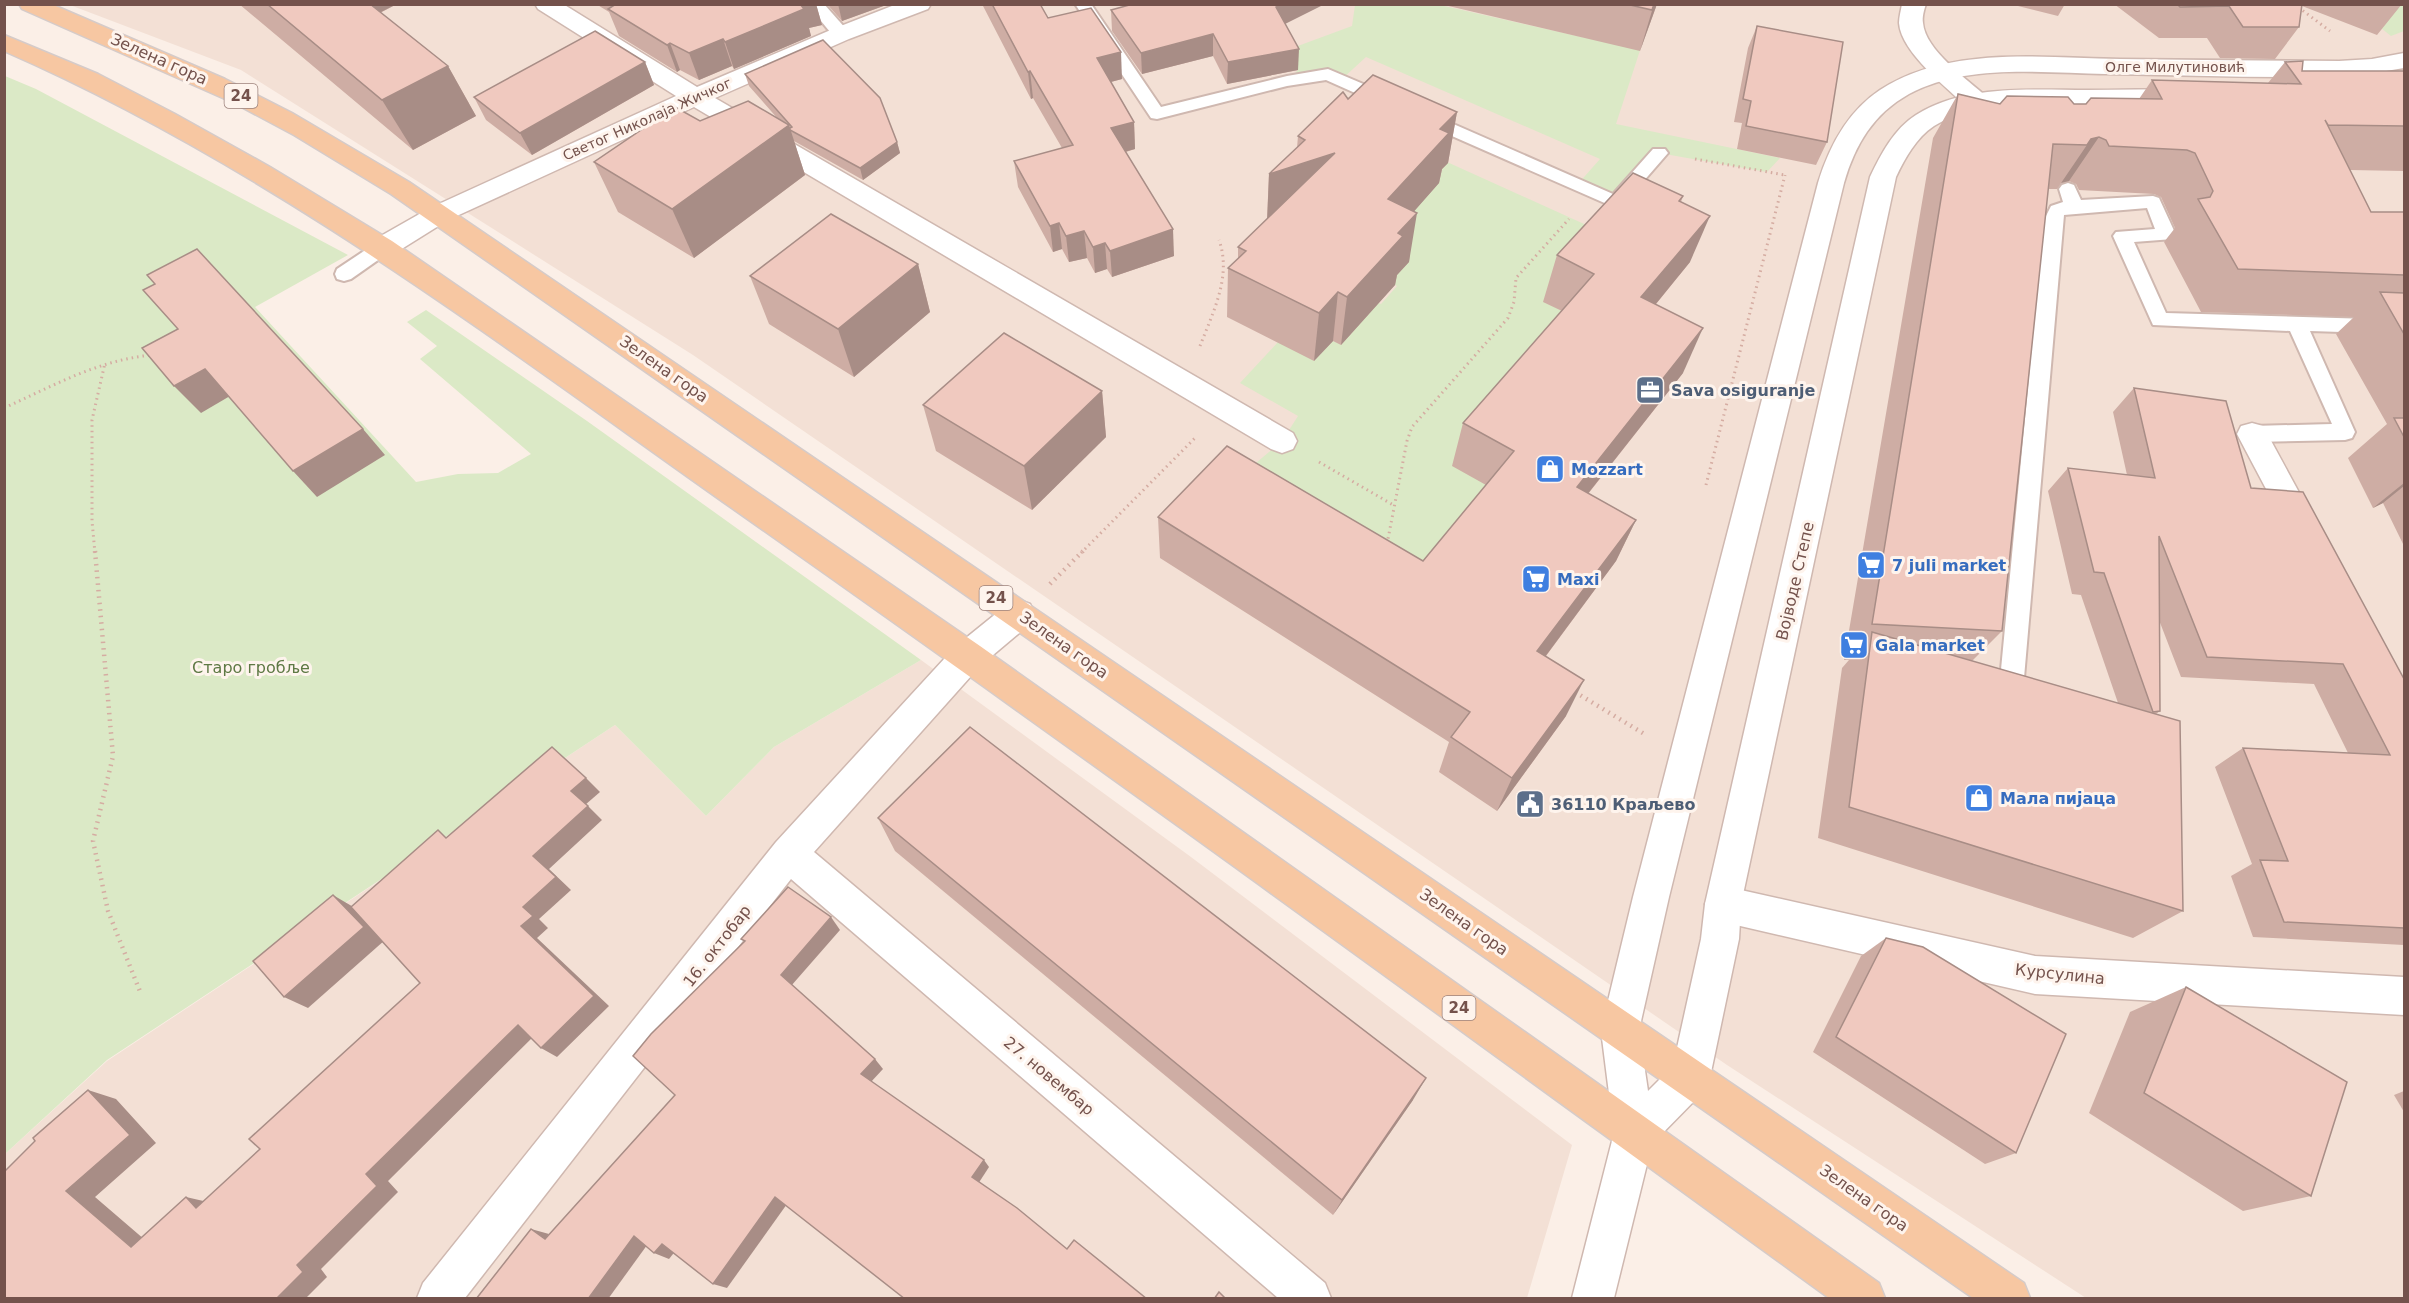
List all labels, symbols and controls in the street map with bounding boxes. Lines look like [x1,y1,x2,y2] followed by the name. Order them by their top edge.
[108,29,210,89] street label: Зелена гора
[2105,59,2245,75] street label: Олге Милутиновић
[560,74,734,164] street label: Светог Николаја Жичког
[224,84,258,108] road number: 24
[616,331,712,407] street label: Зелена гора
[1634,374,1666,406] office icon: Sava osiguranje
[1671,381,1816,400] place label: Sava osiguranje
[1534,453,1566,485] shop icon: Mozzart
[1571,460,1643,479] place label: Mozzart
[1772,520,1818,642] street label: Војводе Степе
[1855,549,1887,581] supermarket icon: 7 juli market
[1892,556,2007,575] place label: 7 juli market
[1520,563,1552,595] supermarket icon: Maxi
[1557,570,1600,589] place label: Maxi
[980,586,1012,610] road number: 24
[1016,607,1112,683] street label: Зелена гора
[1838,629,1870,661] supermarket icon: Gala market
[1875,636,1985,655] place label: Gala market
[192,658,310,677] park label: Старо гробље
[1963,782,1995,814] shop icon: Мала пијаца
[1514,788,1546,820] public building icon: 36110 Краљево
[2000,789,2116,808] place label: Мала пијаца
[1551,795,1695,814] place label: 36110 Краљево
[1416,884,1512,960] street label: Зелена гора
[679,901,755,991] street label: 16. октобар
[2014,960,2106,988] street label: Курсулина
[1442,996,1476,1020] road number: 24
[1000,1033,1098,1119] street label: 27. новембар
[1816,1160,1912,1236] street label: Зелена гора

